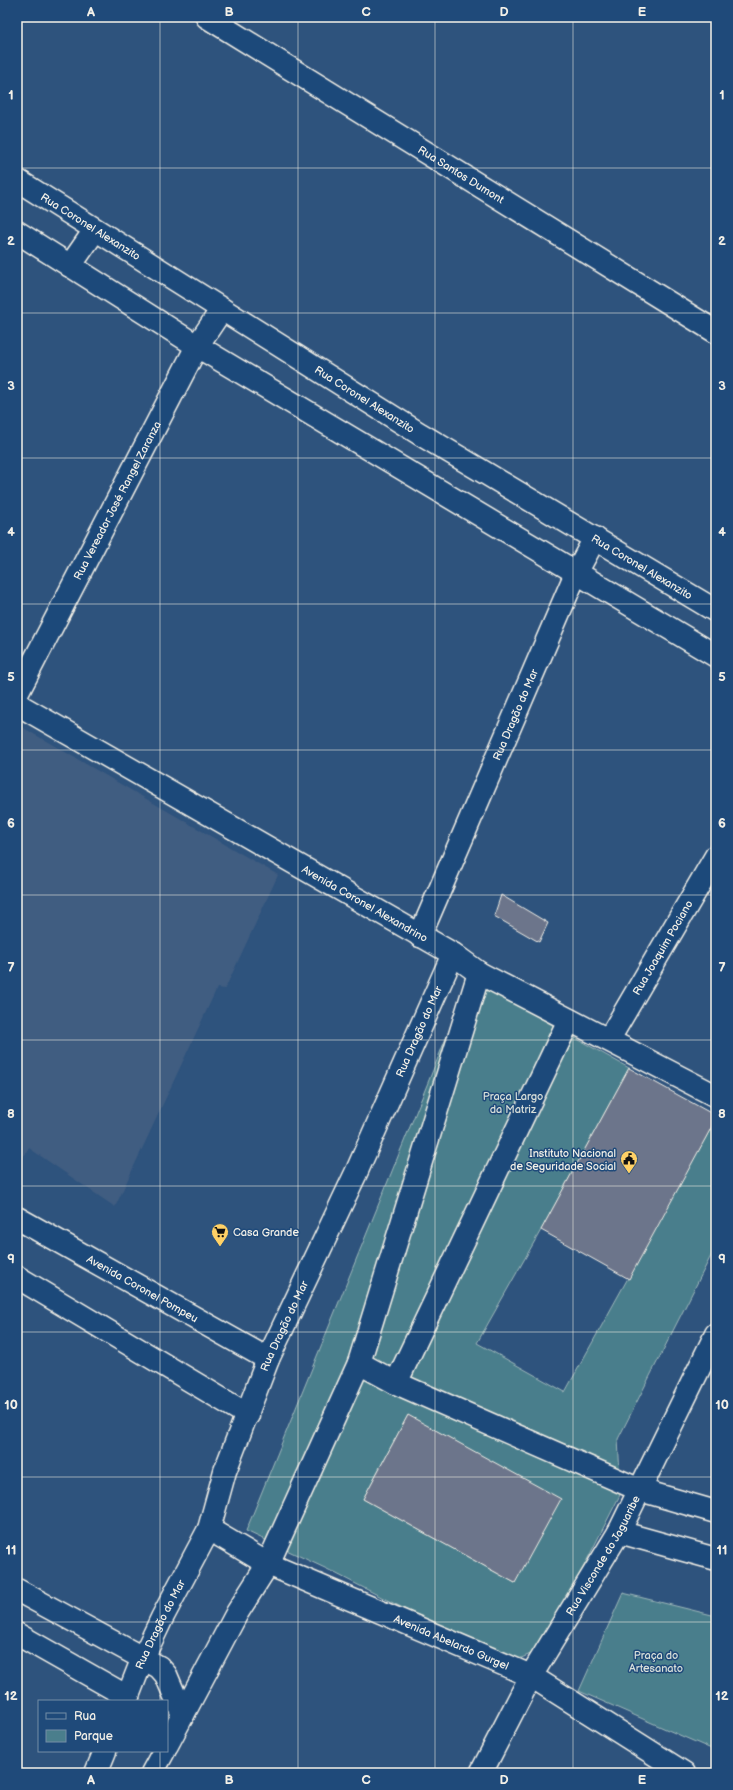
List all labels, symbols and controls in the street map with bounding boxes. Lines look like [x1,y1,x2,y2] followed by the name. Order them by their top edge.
[86,4,95,20] text: A
[224,4,234,20] text: B
[361,4,371,20] text: C
[499,4,509,20] text: D
[638,4,647,20] text: E
[8,87,14,103] text: 1
[719,87,725,103] text: 1
[416,143,507,206] street label: Rua Santos Dumont
[38,190,143,263] street label: Rua Coronel Alexanzito
[7,233,15,249] text: 2
[718,233,726,249] text: 2
[312,363,417,435] street label: Rua Coronel Alexanzito
[7,378,15,394] text: 3
[718,378,726,394] text: 3
[71,419,164,582] street label: Rua Vereador José Rangel Zaranza
[7,524,15,540] text: 4
[718,524,726,540] text: 4
[589,532,695,602] street label: Rua Coronel Alexanzito
[490,666,541,762] street label: Rua Dragão do Mar
[7,669,15,685] text: 5
[718,669,726,685] text: 5
[7,815,15,831] text: 6
[718,815,726,831] text: 6
[300,862,430,945] street label: Avenida Coronel Alexandrino
[630,898,695,997] street label: Rua Joaquim Pociano
[7,960,15,976] text: 7
[718,960,726,976] text: 7
[393,983,445,1079] street label: Rua Dragão do Mar
[483,1090,543,1116] park label: Praça Largo da Matriz
[7,1106,15,1122] text: 8
[718,1106,726,1122] text: 8
[510,1147,616,1173] place label: Instituto Nacional de Seguridade Social
[619,1149,639,1174] public building icon: Instituto Nacional de Seguridade Social
[210,1222,230,1247] supermarket icon: Casa Grande
[233,1226,299,1239] place label: Casa Grande
[7,1251,15,1267] text: 9
[718,1251,726,1267] text: 9
[85,1252,201,1325] street label: Avenida Coronel Pompeu
[257,1278,311,1373] street label: Rua Dragão do Mar
[4,1397,18,1413] text: 10
[715,1397,729,1413] text: 10
[563,1493,643,1618] street label: Rua Visconde do Jaguaribe
[6,1542,16,1558] text: 11
[717,1542,727,1558] text: 11
[133,1576,188,1671] street label: Rua Dragão do Mar
[392,1612,511,1672] street label: Avenida Abelardo Gurgel
[629,1649,683,1675] park label: Praça do Artesanato
[4,1688,18,1704] text: 12
[715,1688,729,1704] text: 12
[38,1700,168,1752] legend
[74,1709,96,1724] text: Rua
[74,1729,113,1744] text: Parque
[86,1772,95,1788] text: A
[224,1772,234,1788] text: B
[361,1772,371,1788] text: C
[499,1772,509,1788] text: D
[638,1772,647,1788] text: E

